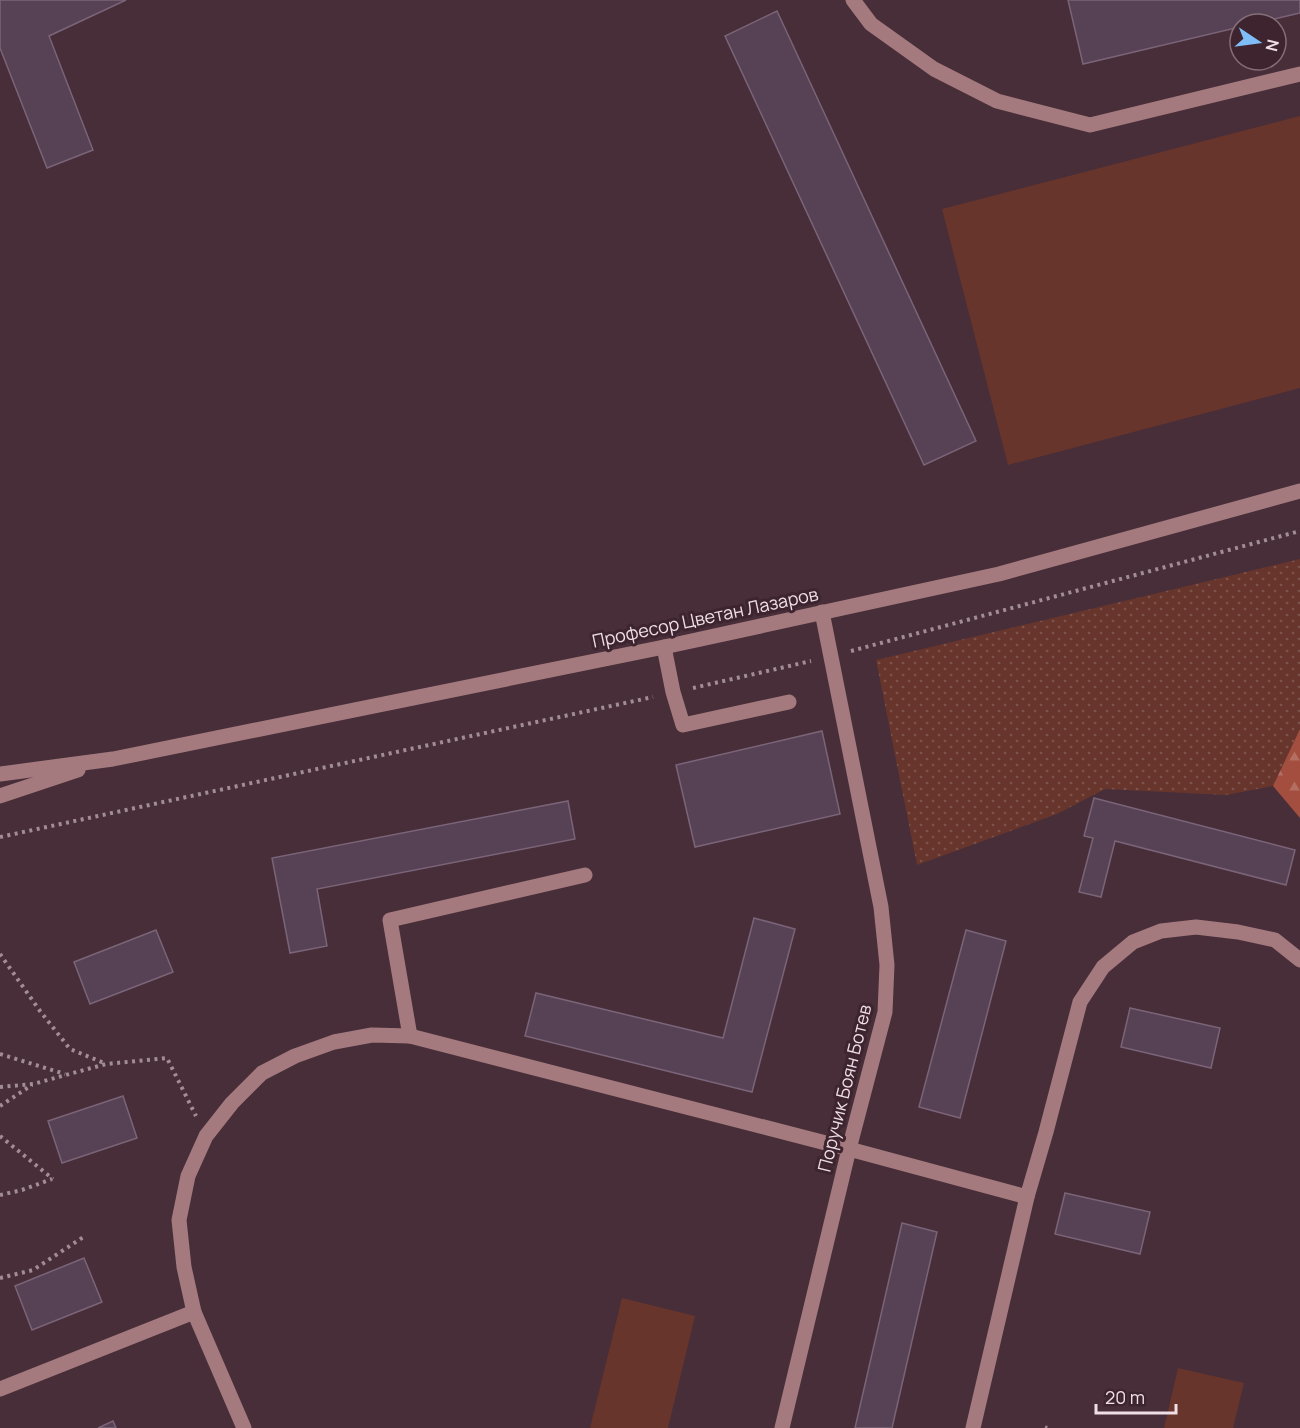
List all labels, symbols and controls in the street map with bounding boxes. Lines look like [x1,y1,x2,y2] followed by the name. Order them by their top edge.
[1228,12,1288,72] north arrow
[1261,37,1285,53] text: N
[590,581,821,653] street label: Професор Цветан Лазаров
[812,1001,876,1174] street label: Поручик Боян Ботев
[1096,1377,1176,1415] scale bar
[1105,1385,1145,1409] text: 20 m

